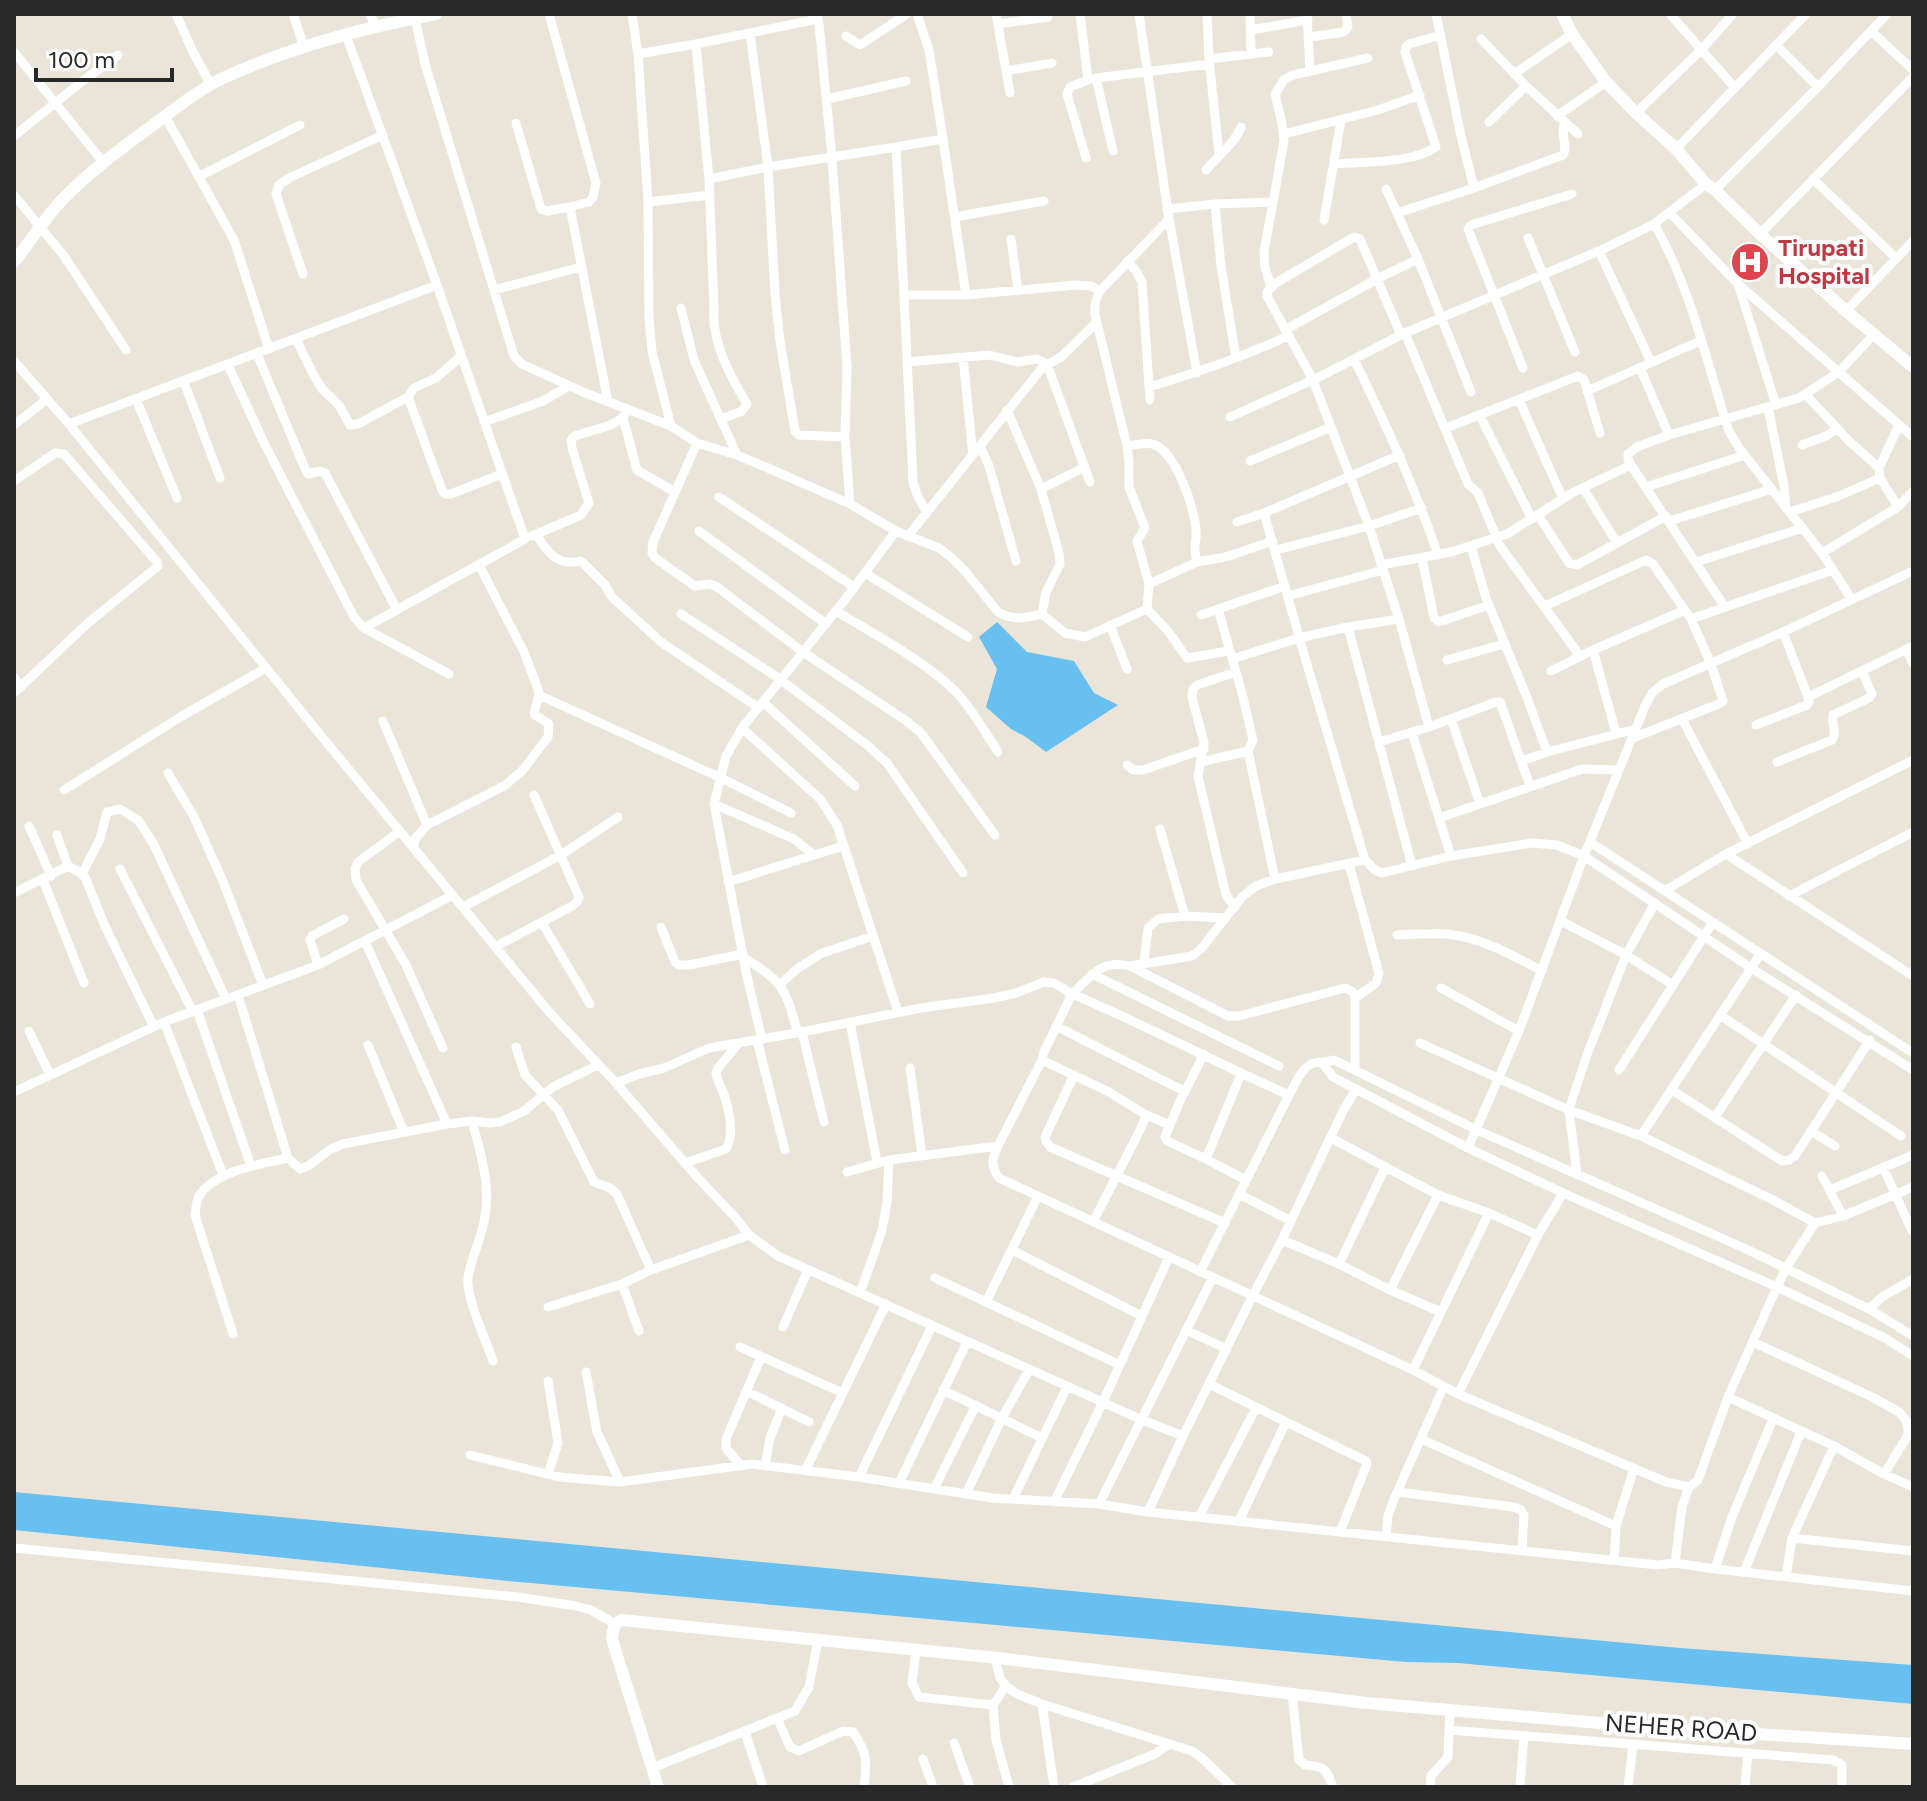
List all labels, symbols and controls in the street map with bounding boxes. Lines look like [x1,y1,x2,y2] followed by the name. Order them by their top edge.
[36,32,172,82] scale bar
[48,45,115,74] text: 100 m
[1778,233,1870,290] place label: Tirupati Hospital
[1729,241,1771,283] hospital icon: Tirupati Hospital
[1604,1708,1758,1747] street label: NEHER ROAD

